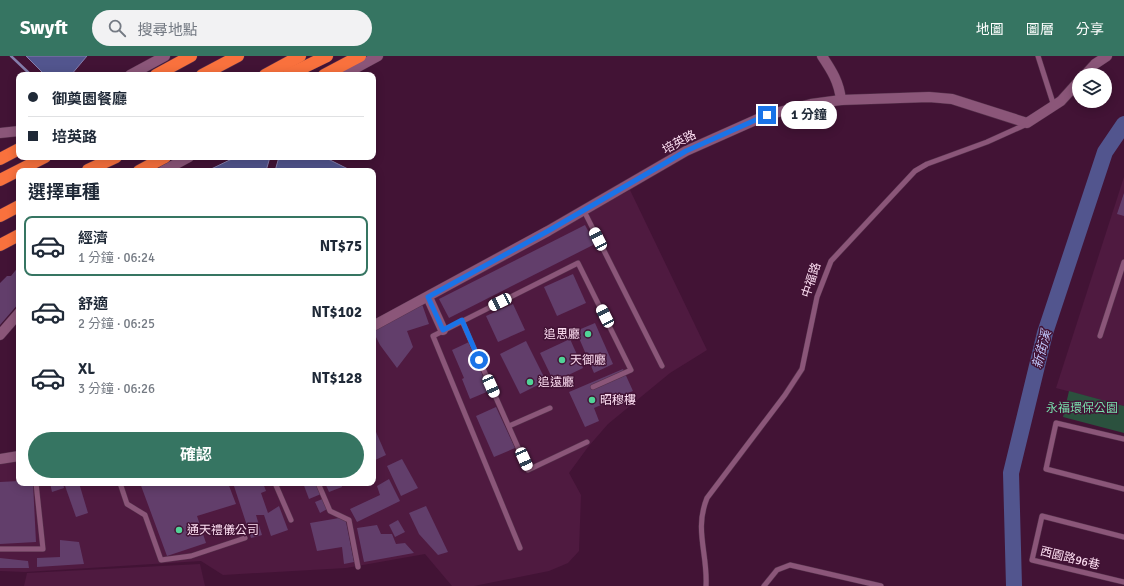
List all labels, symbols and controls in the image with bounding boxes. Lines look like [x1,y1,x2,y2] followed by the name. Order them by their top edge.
[92,10,372,46] search box
[20,16,68,40] text: Swyft
[106,17,128,39] icon: search
[138,21,198,39] text: 搜尋地點
[976,21,1004,38] text: 地圖
[1026,21,1054,38] text: 圖層
[1076,21,1104,38] text: 分享
[1072,68,1112,108] map controls
[1072,68,1112,108] button: layers
[52,90,127,108] text: 御奠園餐廳
[781,101,837,129] callout: 1 分鐘
[758,106,776,124] route end
[791,107,827,123] text: 1 分鐘
[660,127,699,158] street label: 培英路
[52,128,97,146] text: 培英路
[28,181,100,203] text: 選擇車種
[587,226,609,252] car
[30,228,66,264] icon: car
[78,229,108,247] text: 經濟
[320,237,362,255] text: NT$75
[78,250,155,266] text: 1 分鐘 · 06:24
[799,261,824,300] street label: 中福路
[487,291,513,313] car
[30,294,66,330] icon: car
[78,295,108,313] text: 舒適
[312,303,362,321] text: NT$102
[594,303,616,329] car
[78,316,155,332] text: 2 分鐘 · 06:25
[1029,326,1055,370] water label: 新街溪
[544,327,580,342] place label: 追思廳
[583,329,593,339] marker: 追思廳
[470,351,488,369] route start
[570,353,606,368] place label: 天御廳
[557,355,567,365] marker: 天御廳
[30,360,66,396] icon: car
[78,360,95,378] text: XL
[312,369,362,387] text: NT$128
[481,373,501,399] car
[538,375,574,390] place label: 追遠廳
[525,377,535,387] marker: 追遠廳
[78,381,155,397] text: 3 分鐘 · 06:26
[600,393,636,408] place label: 昭穆樓
[587,395,597,405] marker: 昭穆樓
[1046,401,1118,416] park label: 永福環保公園
[28,432,364,478] button: 確認
[514,446,534,472] car
[187,523,259,538] place label: 通天禮儀公司
[174,525,184,535] marker: 通天禮儀公司
[1038,544,1101,573] street label: 西園路96巷

